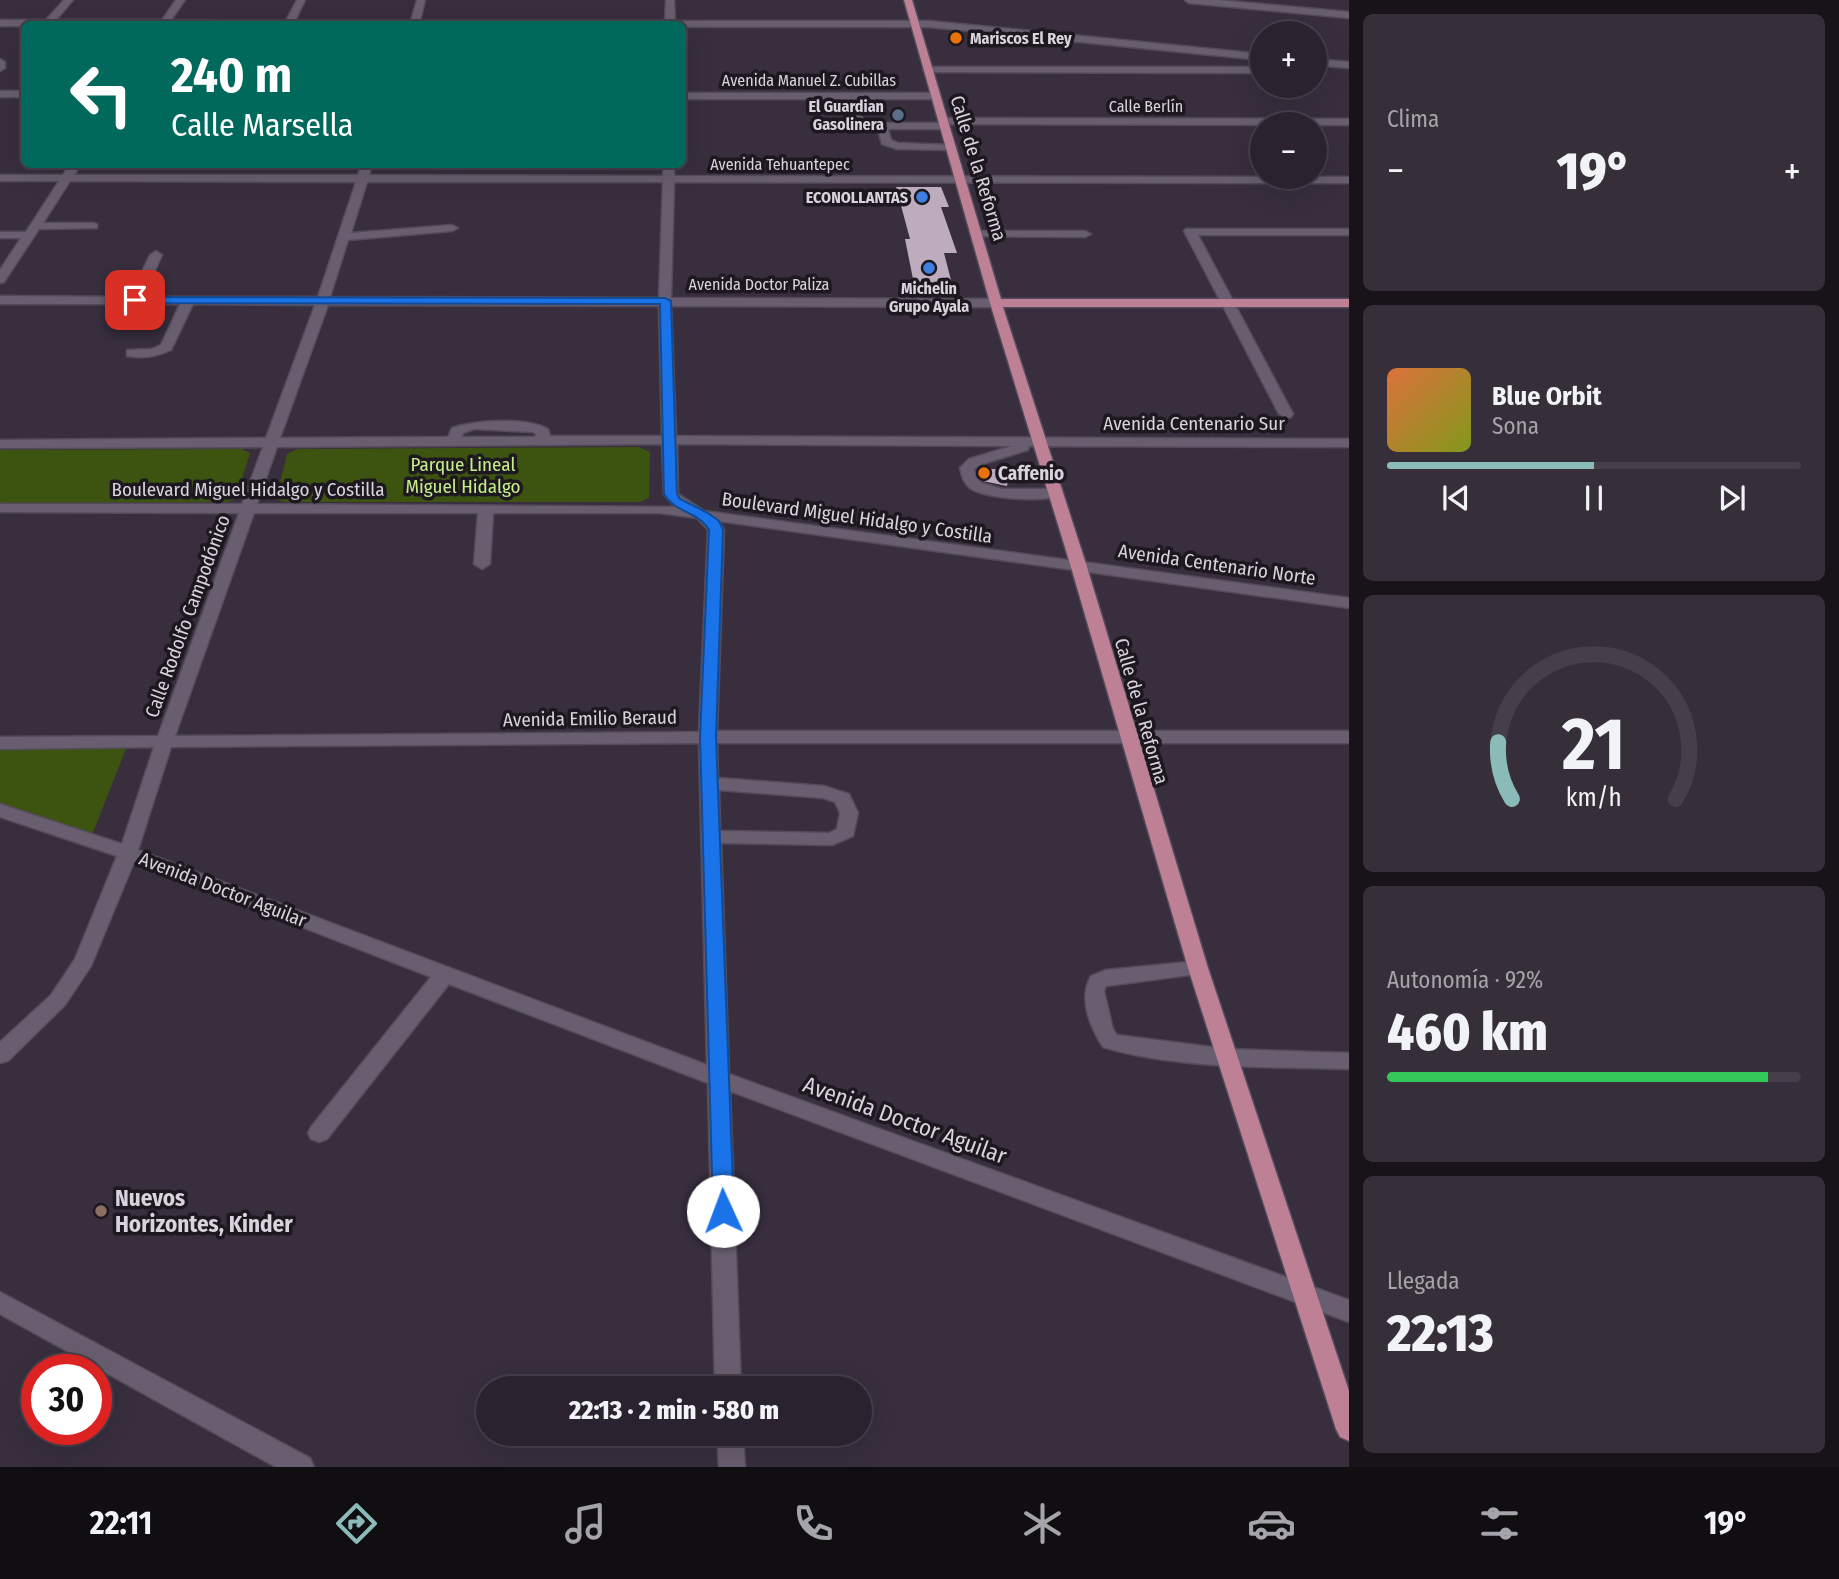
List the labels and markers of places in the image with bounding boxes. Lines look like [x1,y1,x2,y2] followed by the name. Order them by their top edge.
[970,29,1072,48] place label: Mariscos El Rey
[948,30,964,46] marker: Mariscos El Rey
[809,97,884,134] place label: El Guardian Gasolinera
[890,107,906,123] marker: El Guardian Gasolinera
[806,188,908,207] place label: ECONOLLANTAS
[914,189,930,205] marker: ECONOLLANTAS
[921,260,937,276] marker: Michelin Grupo Ayala
[105,270,165,330] pin
[889,279,969,316] place label: Michelin Grupo Ayala
[998,462,1064,485] place label: Caffenio
[976,465,992,481] marker: Caffenio
[115,1184,293,1238] place label: Nuevos Horizontes, Kinder
[93,1203,109,1219] marker: Nuevos Horizontes, Kinder

